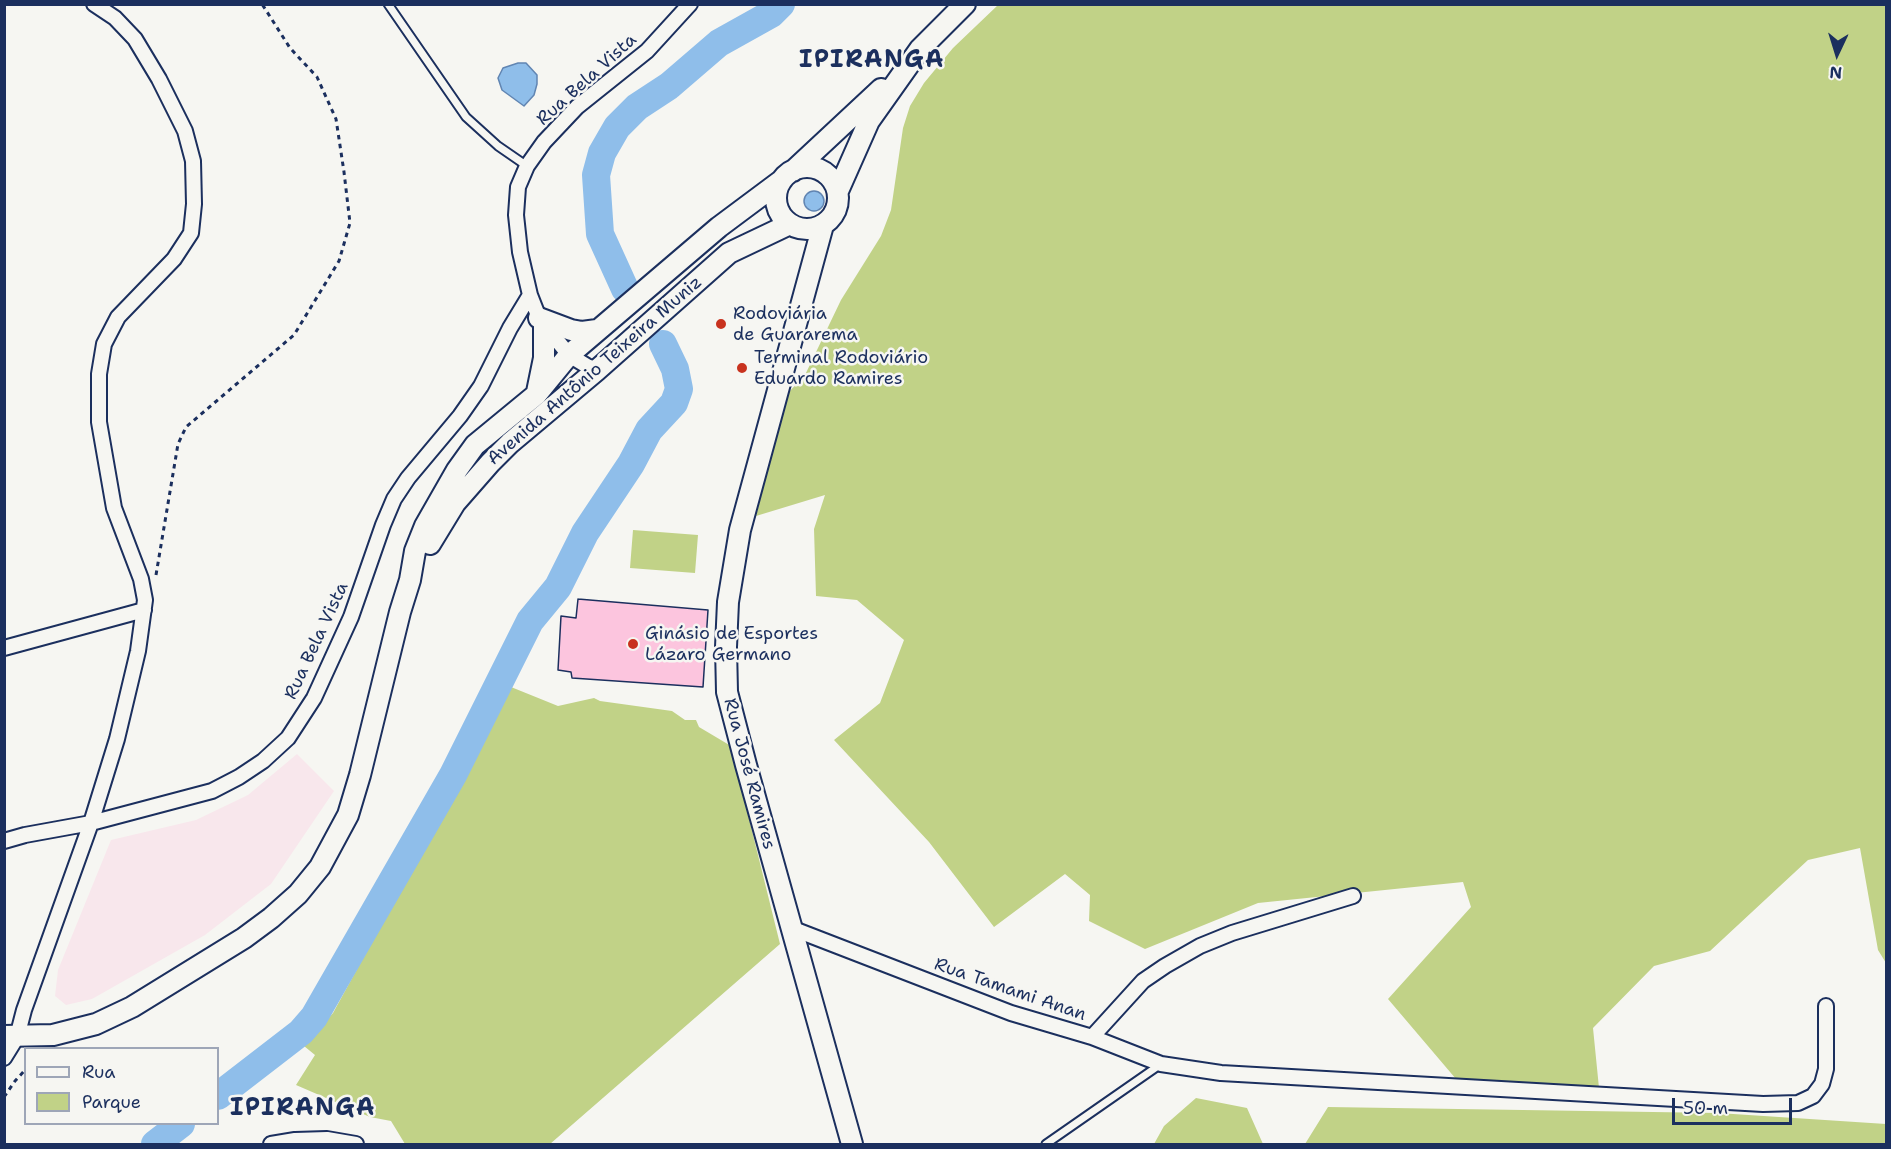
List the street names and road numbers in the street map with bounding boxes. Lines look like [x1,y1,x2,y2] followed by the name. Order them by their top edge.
[533,30,641,130] street label: Rua Bela Vista
[483,272,707,470] street label: Avenida Antônio Teixeira Muniz
[280,579,354,703] street label: Rua Bela Vista
[718,696,780,852] street label: Rua José Ramires
[931,954,1089,1026] street label: Rua Tamami Anan

